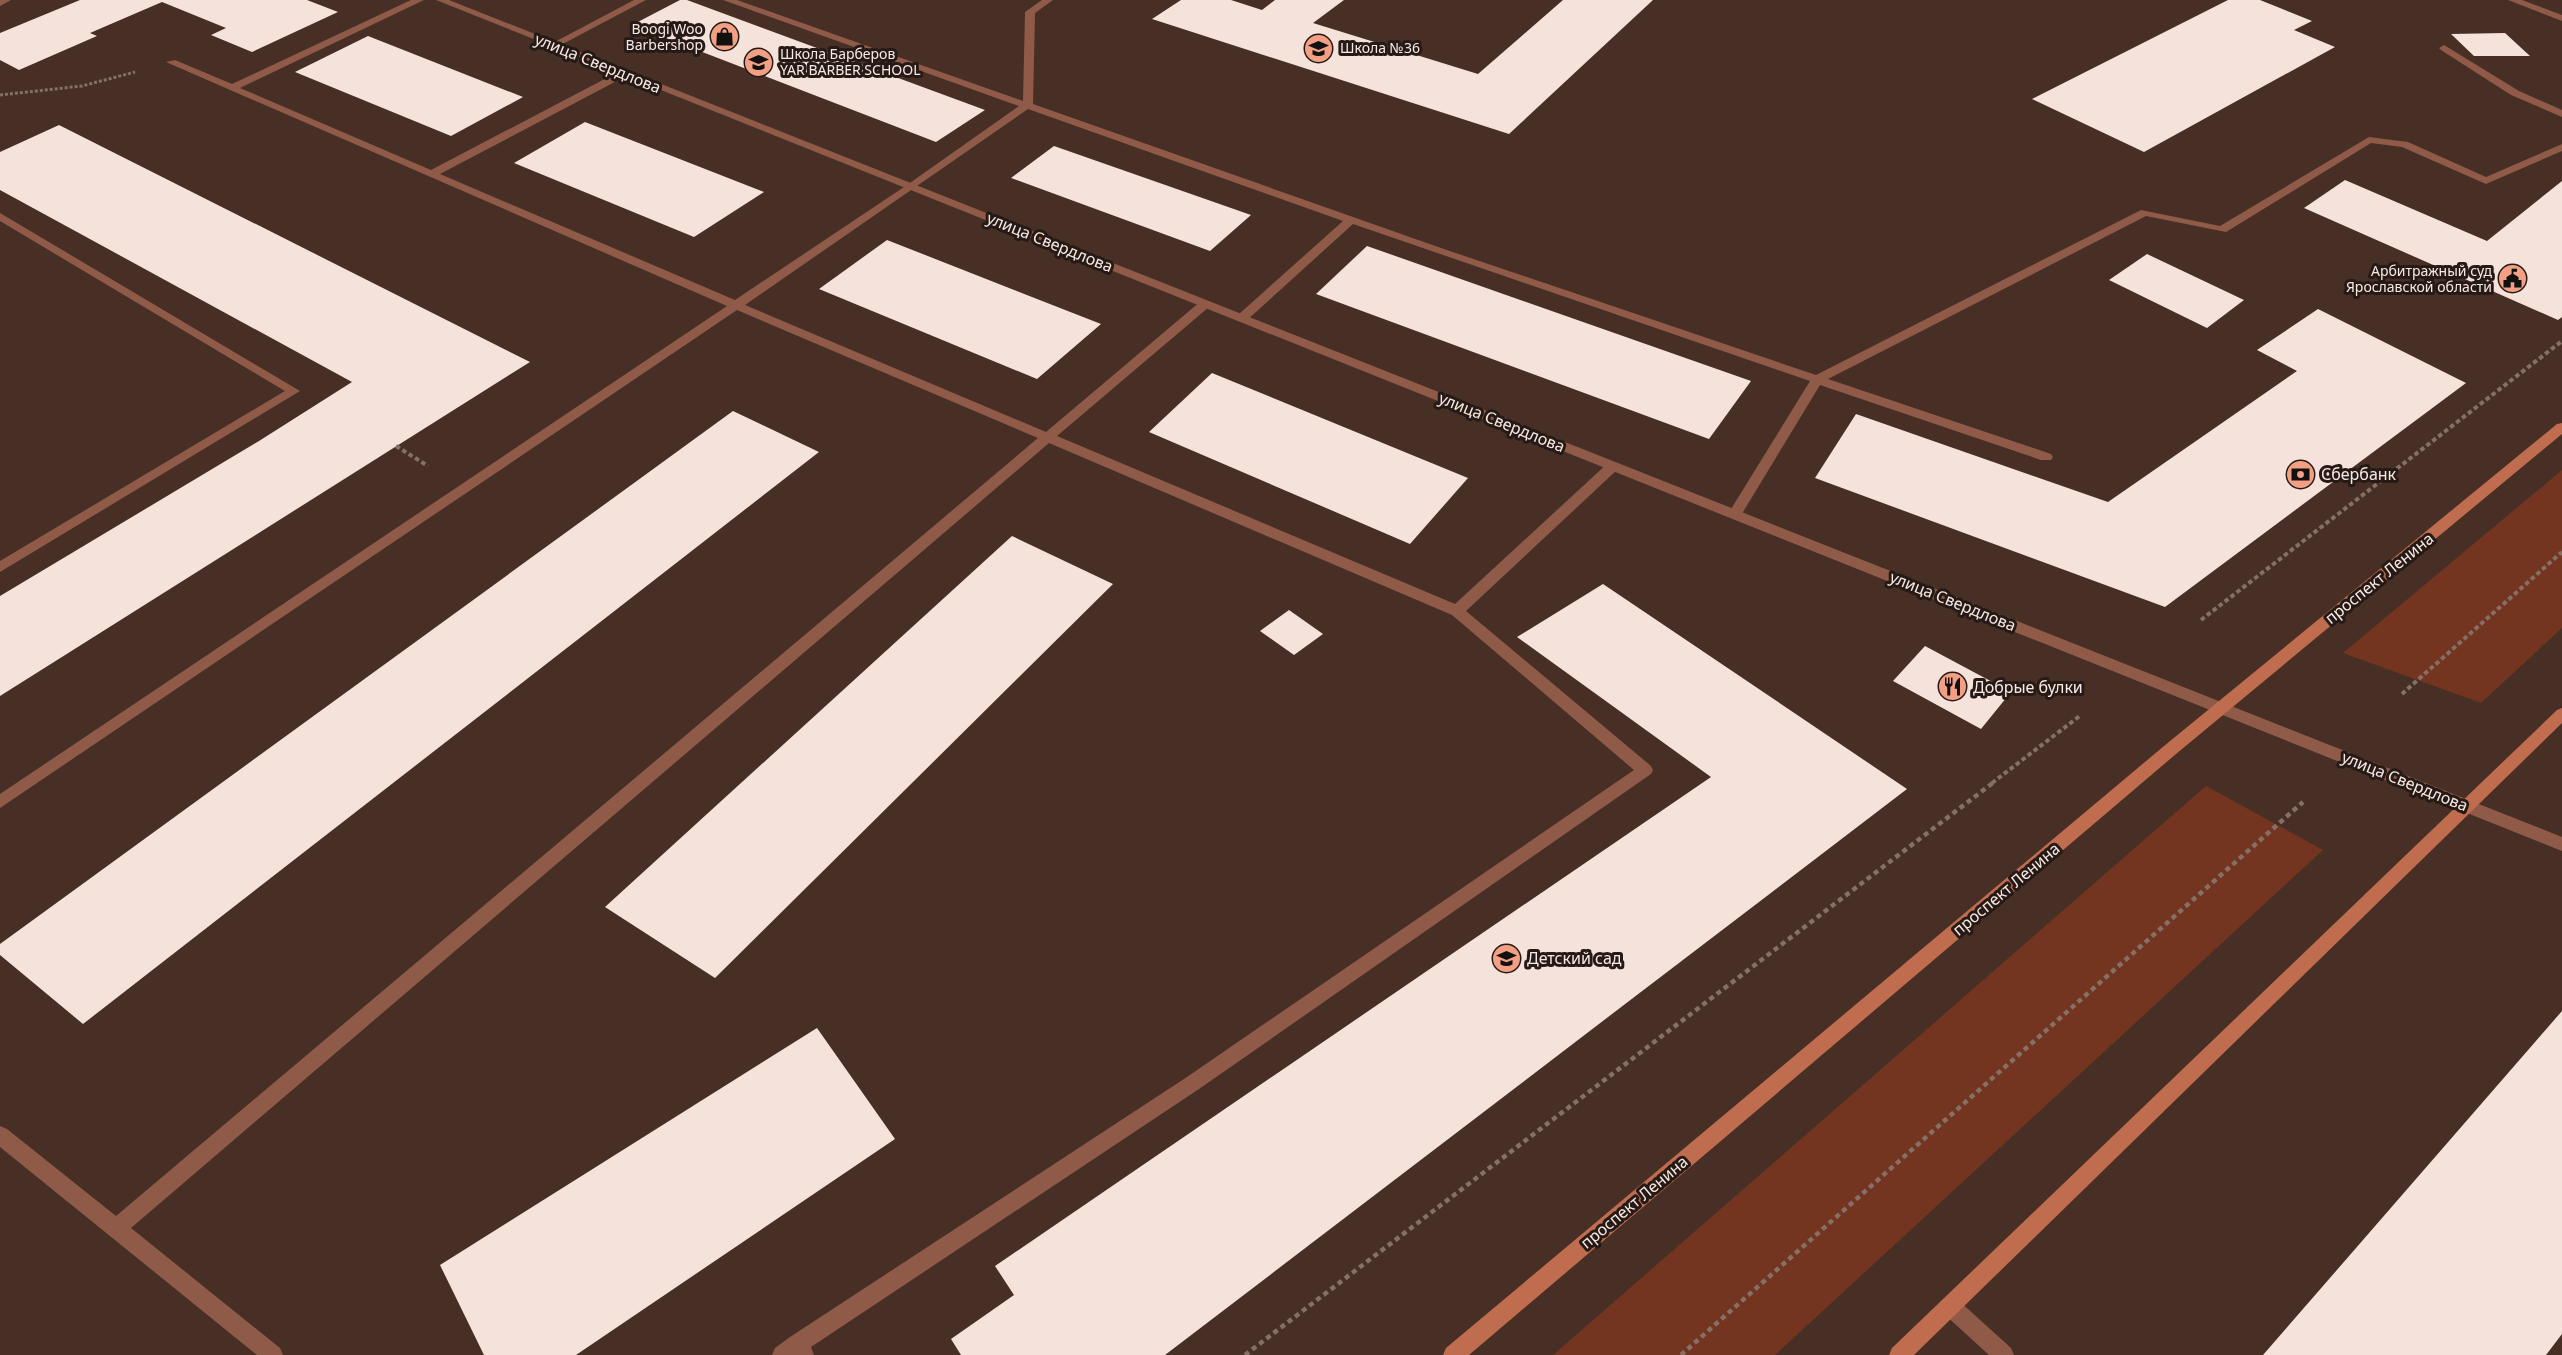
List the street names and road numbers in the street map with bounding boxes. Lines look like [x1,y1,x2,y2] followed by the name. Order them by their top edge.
[532,28,664,98] street label: улица Свердлова
[984,207,1116,277] street label: улица Свердлова
[1436,387,1568,457] street label: улица Свердлова
[2320,527,2438,629] street label: проспект Ленина
[1887,566,2019,636] street label: улица Свердлова
[2339,746,2471,816] street label: улица Свердлова
[1948,838,2064,940] street label: проспект Ленина
[1576,1151,1692,1253] street label: проспект Ленина

